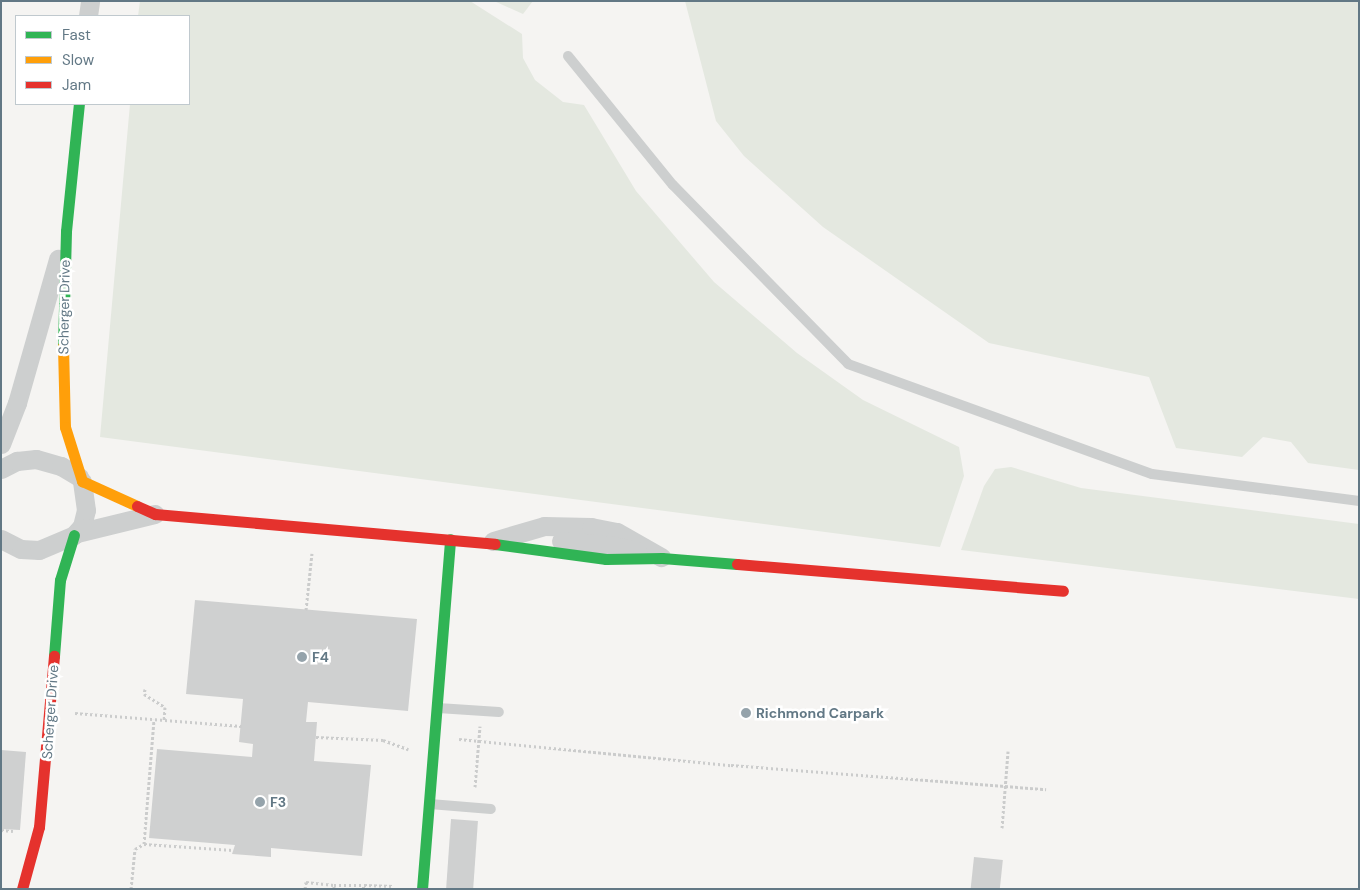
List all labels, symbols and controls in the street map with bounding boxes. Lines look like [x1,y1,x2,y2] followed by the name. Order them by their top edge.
[15,15,190,105] legend
[62,25,91,45] text: Fast
[62,50,94,70] text: Slow
[62,75,91,95] text: Jam
[55,260,73,354] street label: Scherger Drive
[312,649,329,665] place label: F4
[296,651,308,663] marker: F4
[38,664,62,760] street label: Scherger Drive
[756,705,884,721] place label: Richmond Carpark
[740,707,752,719] marker: Richmond Carpark
[270,794,286,810] place label: F3
[254,796,266,808] marker: F3

